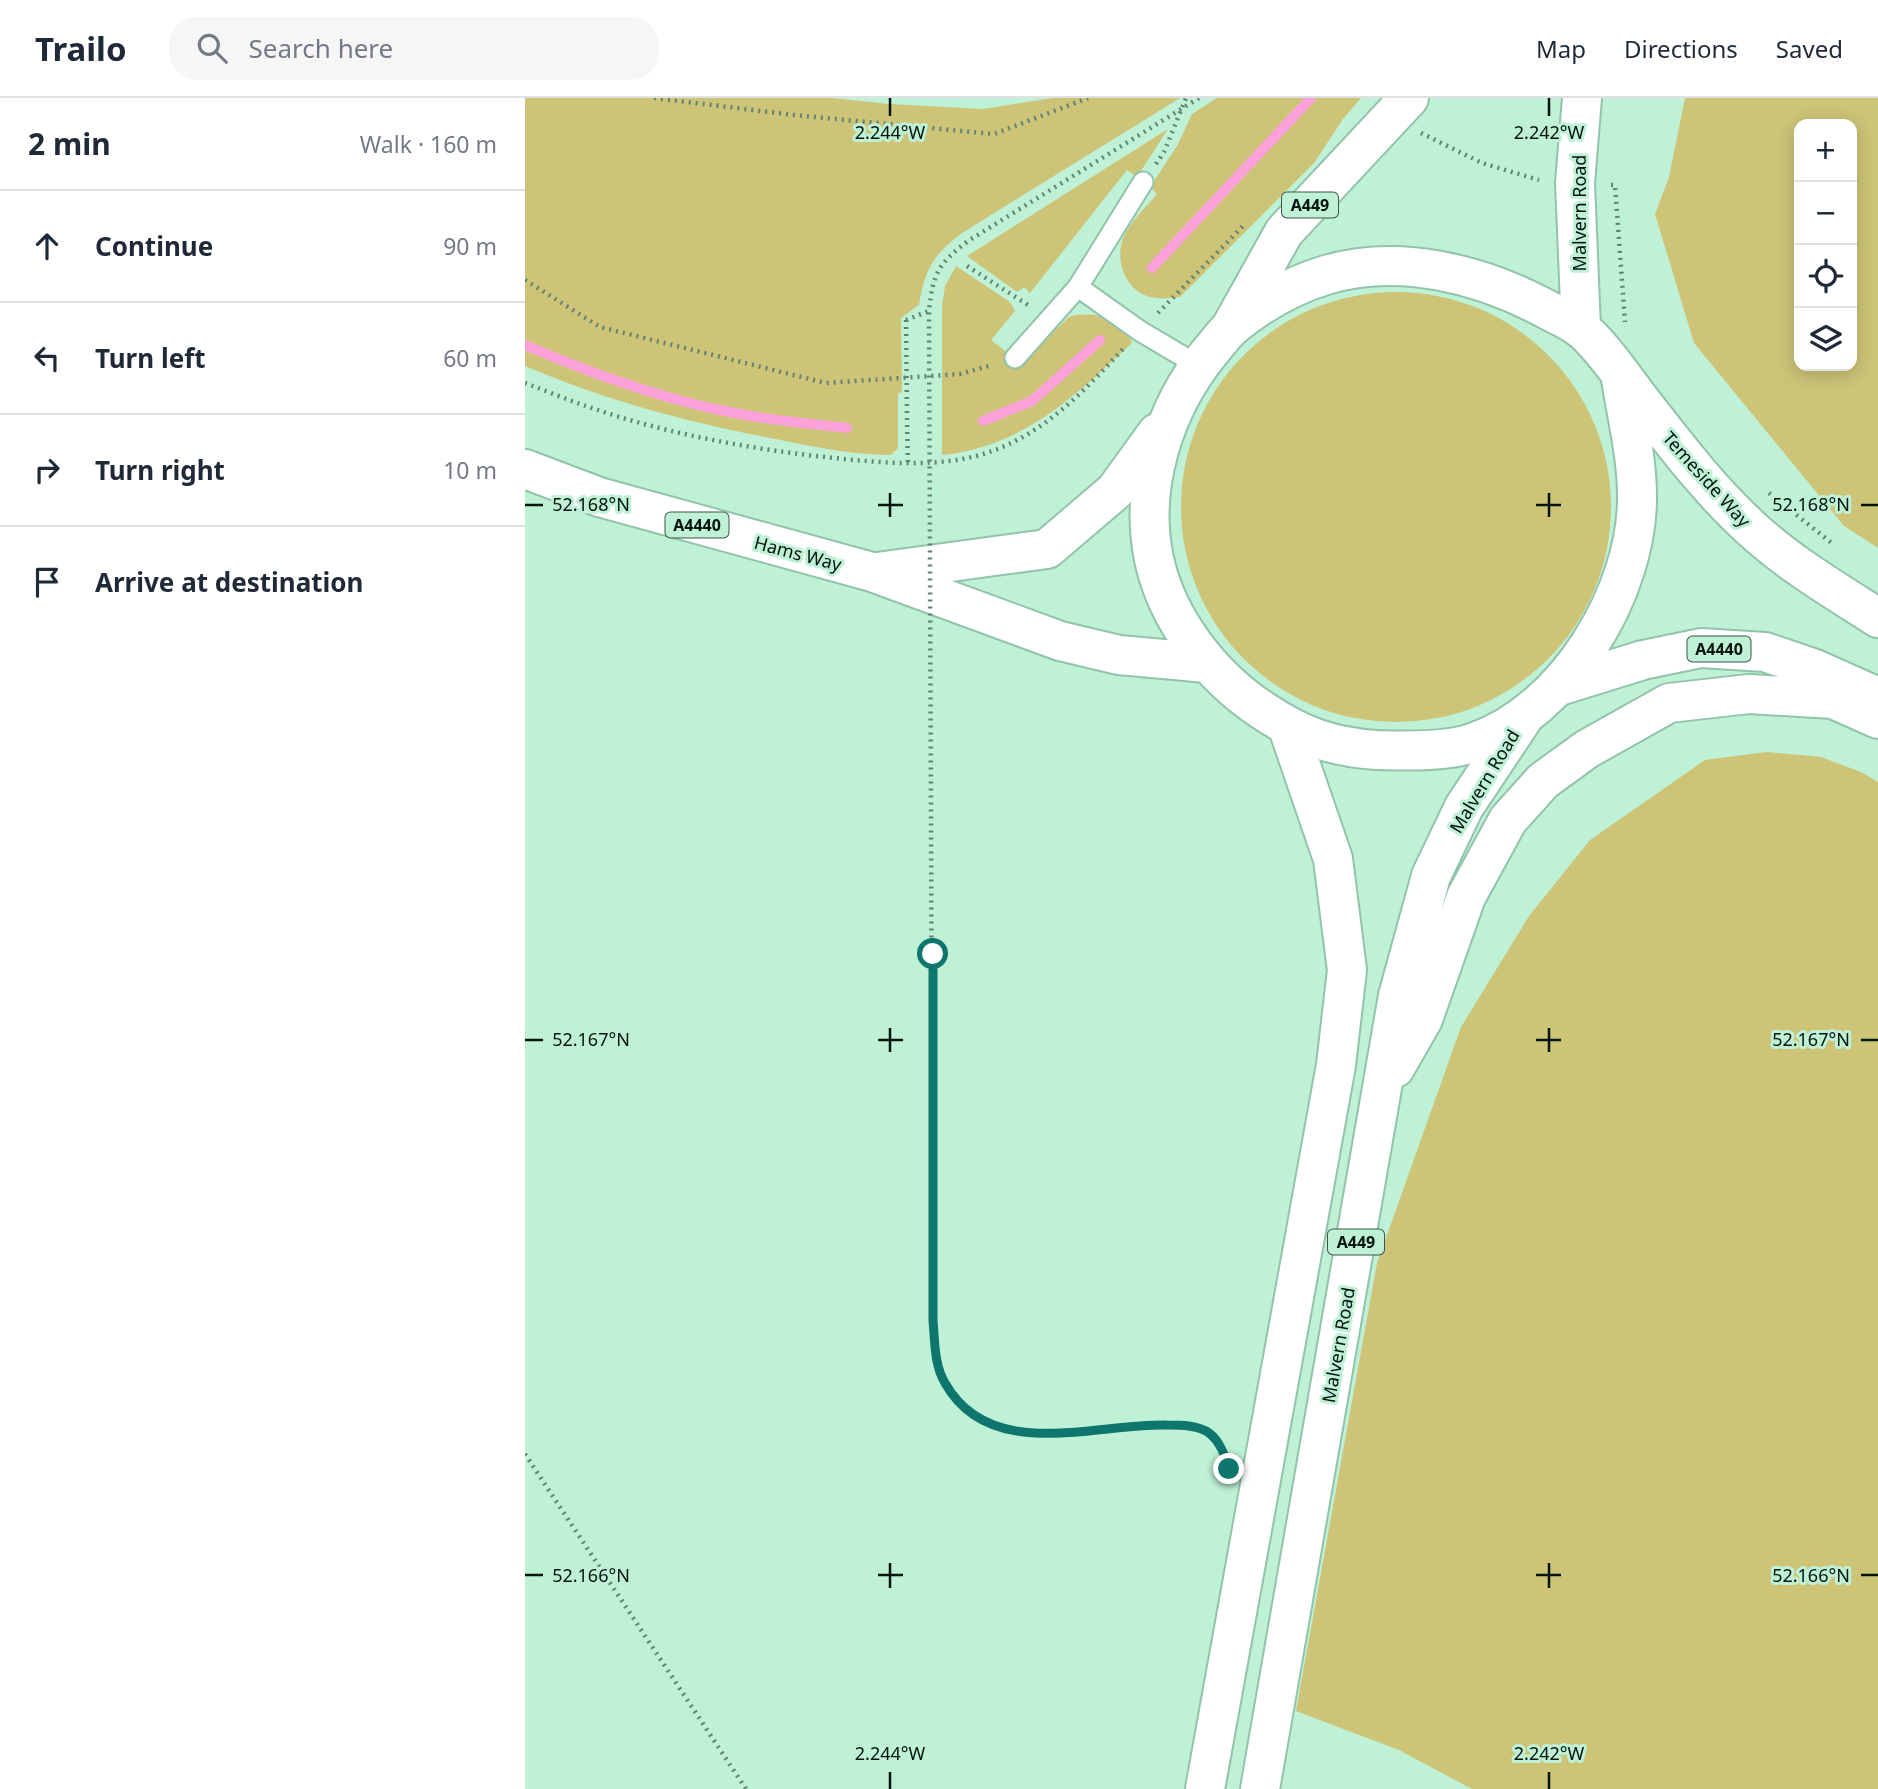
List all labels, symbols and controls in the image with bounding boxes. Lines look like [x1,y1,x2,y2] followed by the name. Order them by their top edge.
[169,17,659,80] search box
[35,26,127,71] text: Trailo
[193,29,231,67] icon: search
[249,30,393,66] text: Search here
[1536,32,1586,65] text: Map
[1624,32,1738,65] text: Directions
[1776,32,1843,65] text: Saved
[1794,119,1857,371] map controls
[1794,119,1857,182] button: +
[855,120,925,144] text: 2.244°W
[1514,120,1584,144] text: 2.242°W
[28,123,111,164] text: 2 min
[360,128,497,160] text: Walk · 160 m
[1567,155,1591,271] street label: Malvern Road
[1794,182,1857,245] button: −
[1282,192,1338,218] road number: A449
[28,227,66,265] icon: ahead
[95,228,213,264] text: Continue
[443,230,497,262] text: 90 m
[1794,245,1857,308] button: locate
[1794,308,1857,371] button: layers
[28,339,66,377] icon: left
[95,340,206,376] text: Turn left
[443,342,497,374] text: 60 m
[1658,426,1757,532] street label: Temeside Way
[28,451,66,489] icon: right
[95,452,225,488] text: Turn right
[443,454,497,486] text: 10 m
[552,492,630,516] text: 52.168°N
[1772,492,1850,516] text: 52.168°N
[665,512,729,538] road number: A4440
[752,530,845,576] street label: Hams Way
[28,563,66,601] icon: arrive
[95,564,364,600] text: Arrive at destination
[1687,636,1751,662] road number: A4440
[1444,725,1524,837] street label: Malvern Road
[917,938,948,969] route start
[552,1027,630,1051] text: 52.167°N
[1772,1027,1850,1051] text: 52.167°N
[1328,1230,1384,1254] road number: A449
[1316,1285,1360,1405] street label: Malvern Road
[1213,1453,1244,1484] route end
[552,1563,630,1587] text: 52.166°N
[1772,1563,1850,1587] text: 52.166°N
[855,1741,925,1765] text: 2.244°W
[1514,1741,1584,1765] text: 2.242°W

